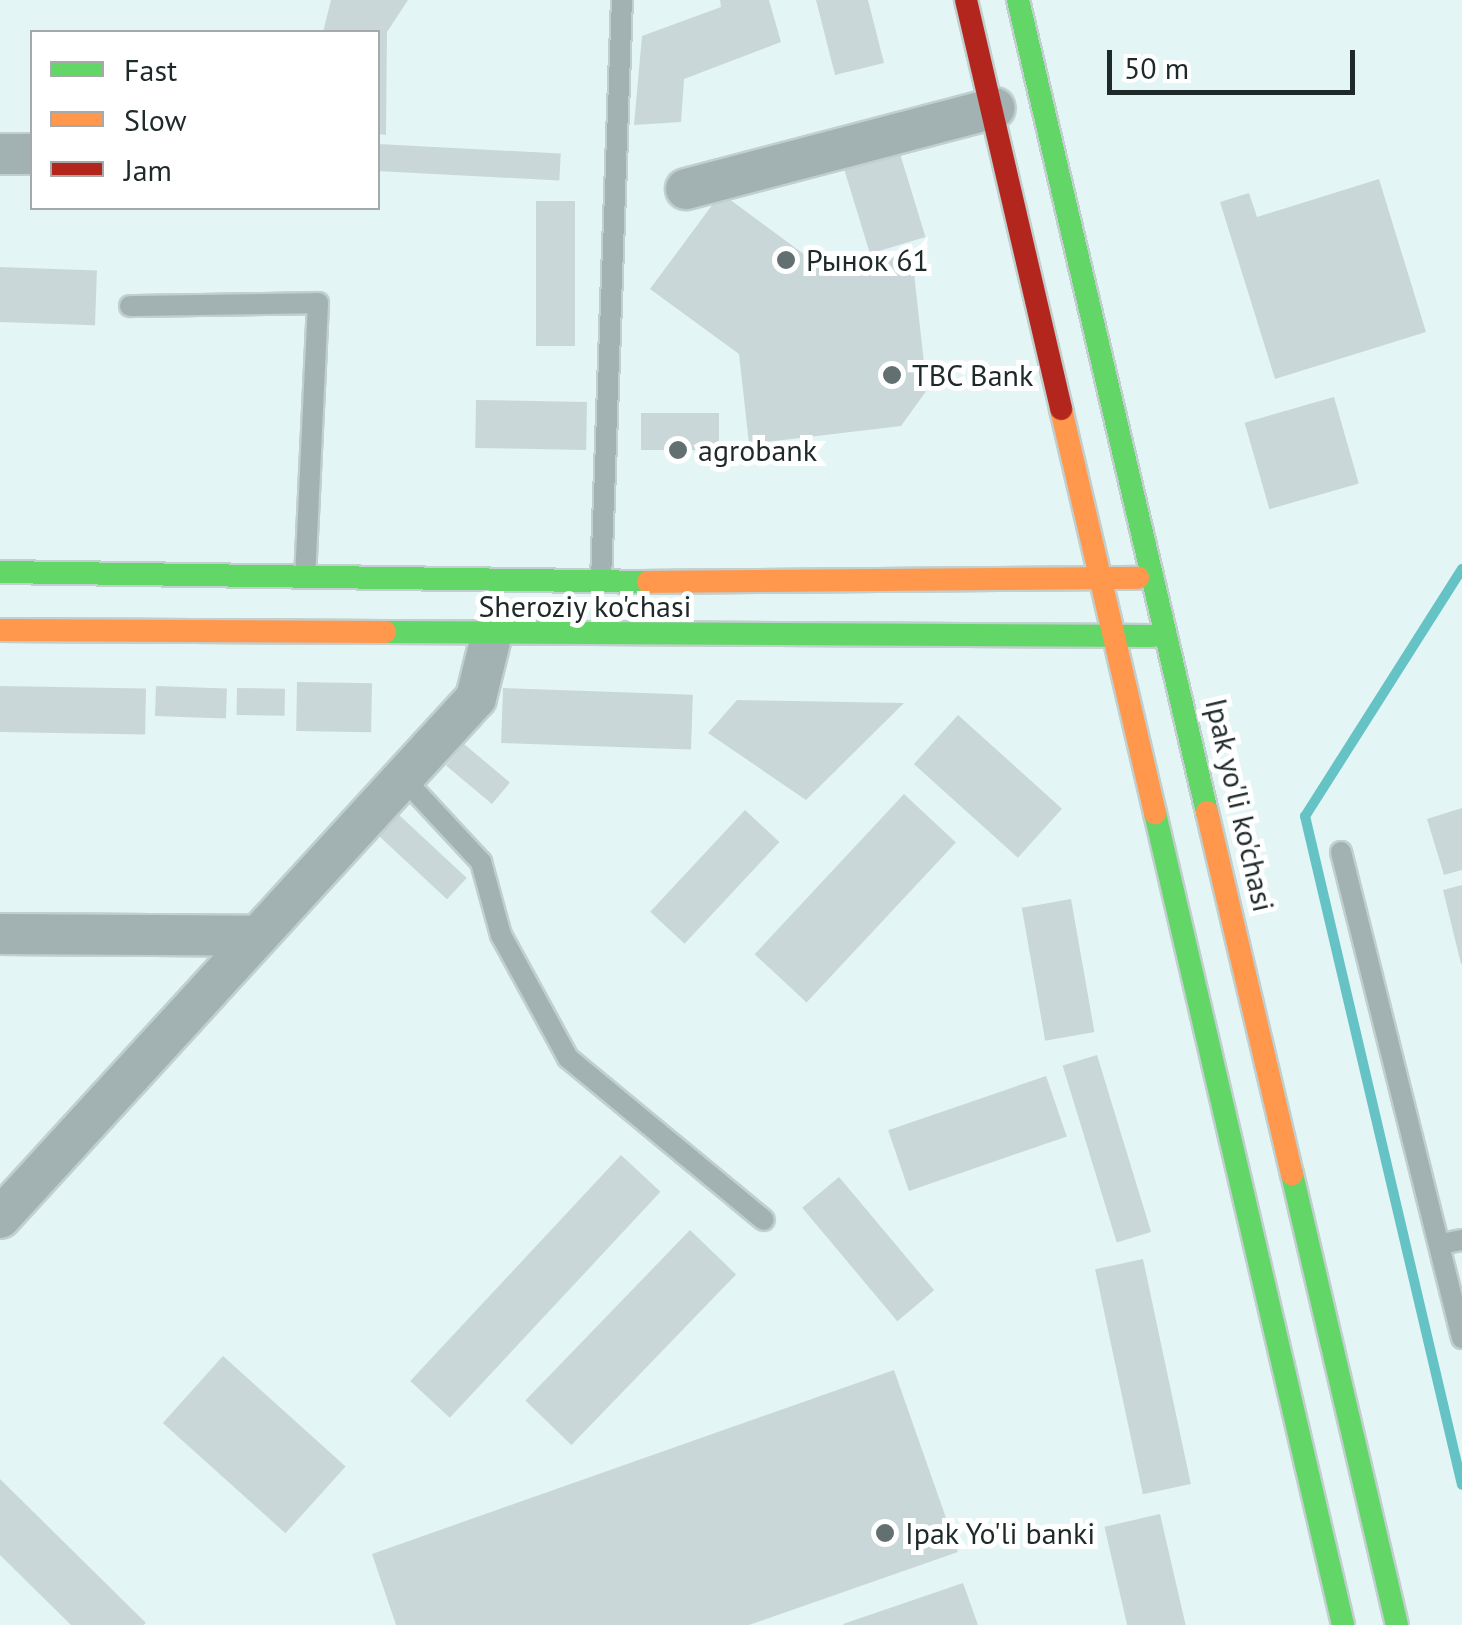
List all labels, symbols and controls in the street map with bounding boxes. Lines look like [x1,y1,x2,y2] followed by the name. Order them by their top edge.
[30,30,380,210] legend
[1112,30,1360,92] scale bar
[1124,48,1189,87] text: 50 m
[124,50,177,89] text: Fast
[124,100,187,139] text: Slow
[124,150,172,189] text: Jam
[806,242,929,278] place label: Рынок 61
[775,249,797,271] marker: Рынок 61
[912,357,1034,393] place label: TBC Bank
[881,364,903,386] marker: TBC Bank
[698,432,817,468] place label: agrobank
[667,439,689,461] marker: agrobank
[478,588,692,624] street label: Sheroziy ko'chasi
[1198,694,1282,916] street label: Ipak yo'li ko'chasi
[905,1515,1097,1551] place label: Ipak Yo'li banki
[874,1522,896,1544] marker: Ipak Yo'li banki

